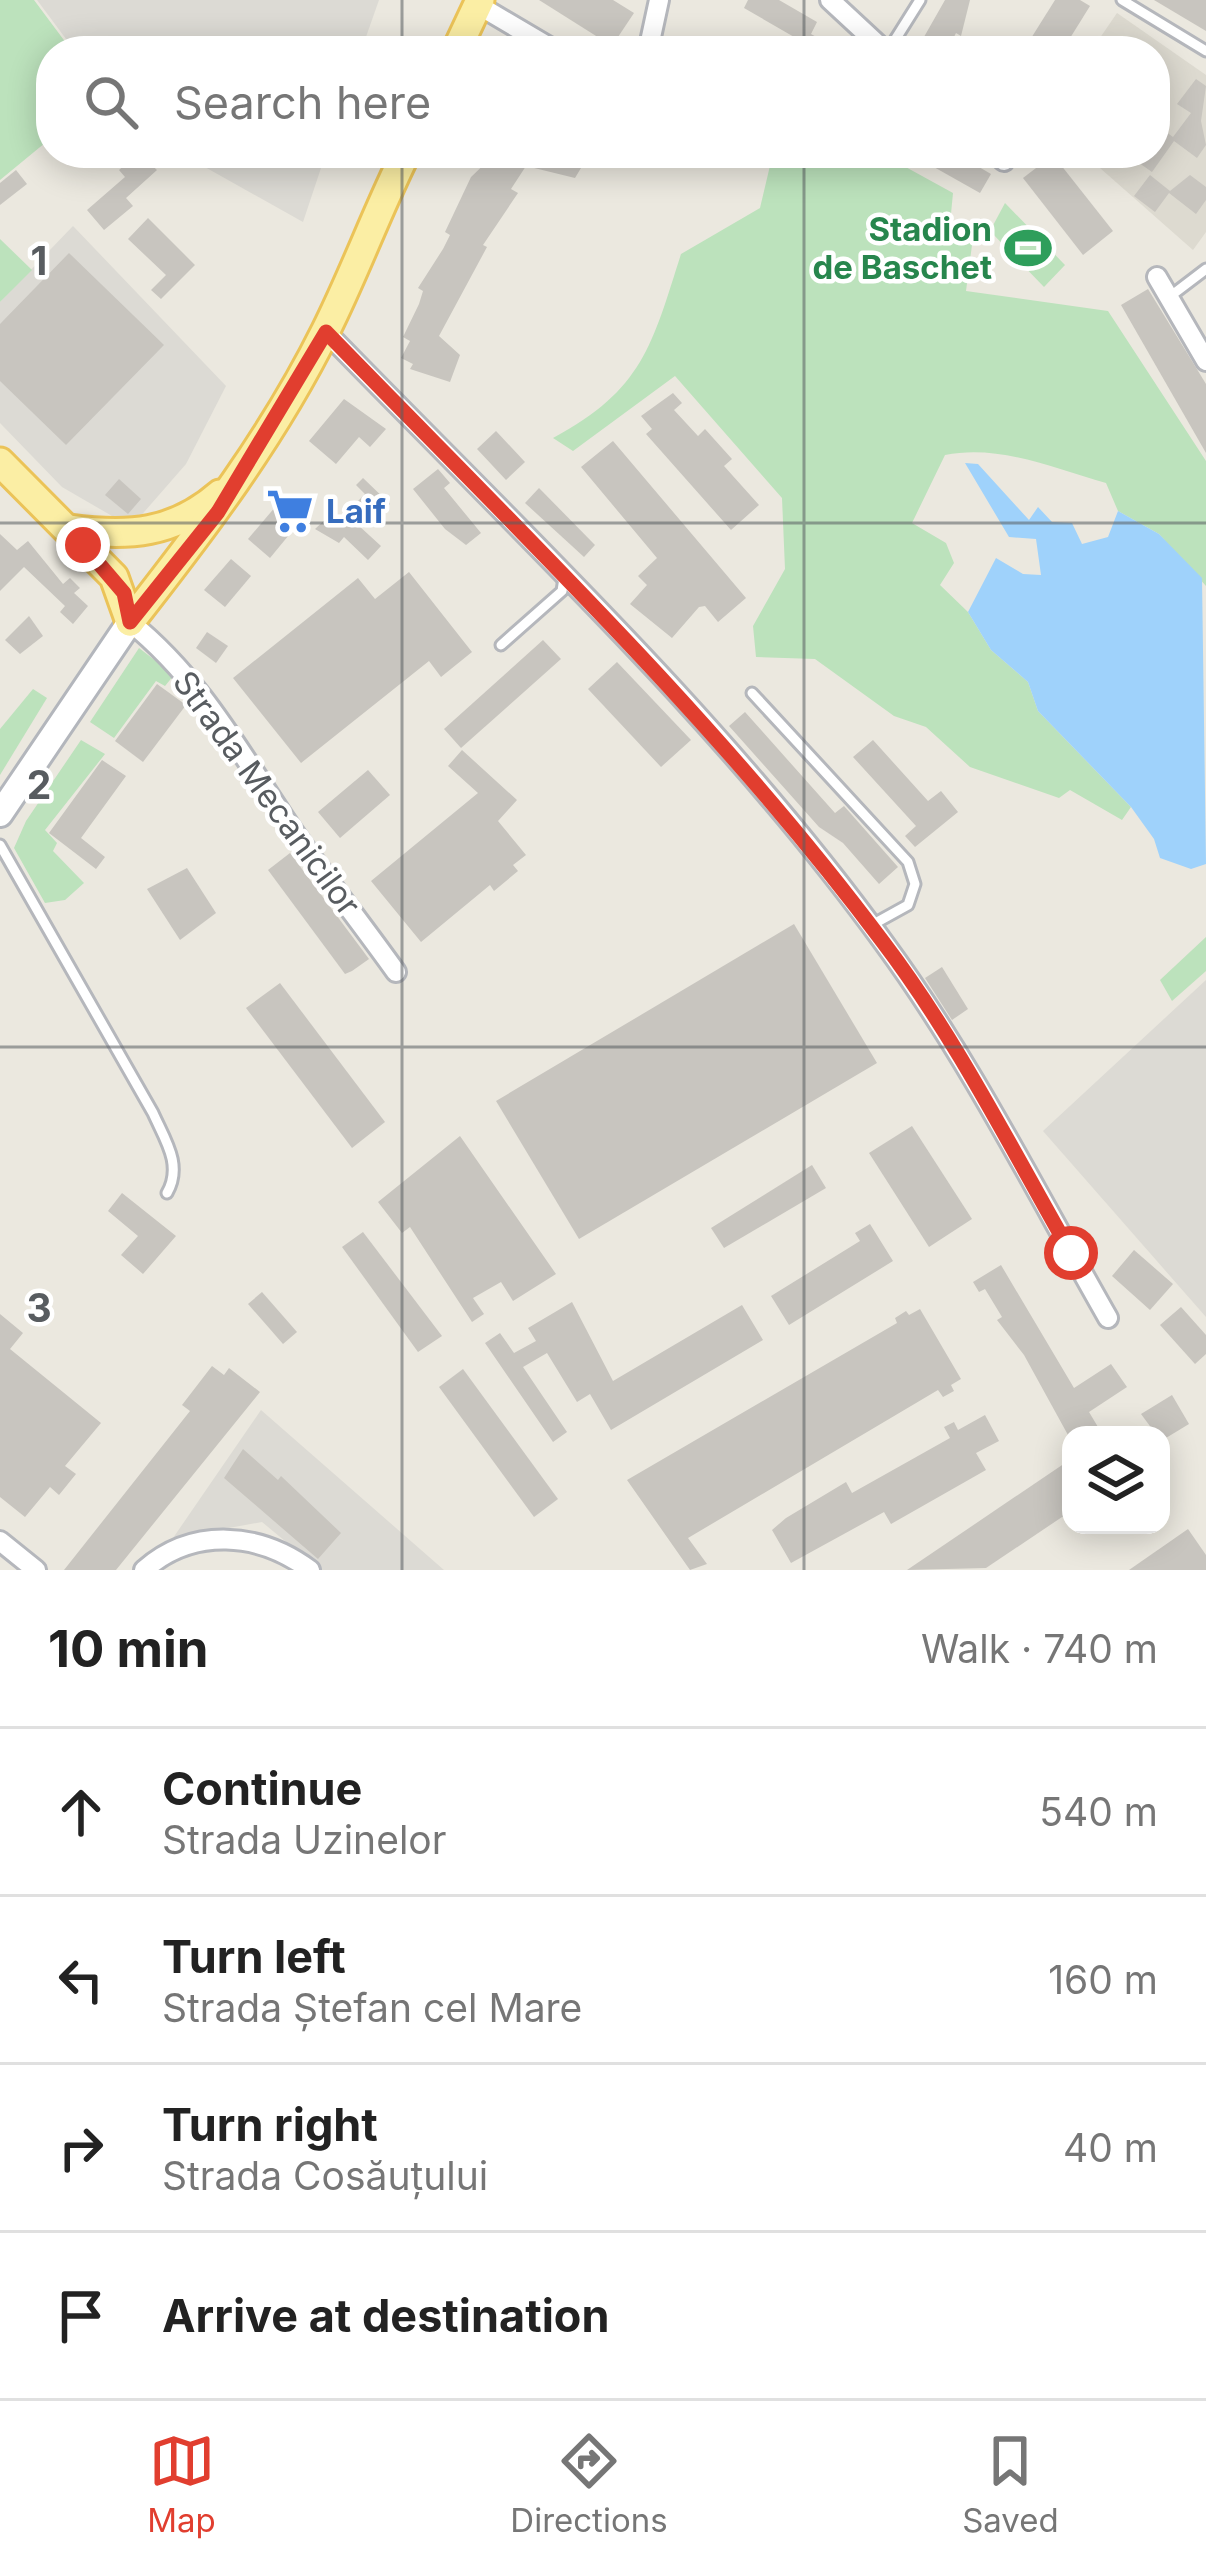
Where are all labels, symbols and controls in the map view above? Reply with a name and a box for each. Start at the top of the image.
search box [36,36,1170,168]
icon: search [78,69,144,135]
text: Search here [174,75,431,130]
place label: Stadion de Baschet [813,209,992,287]
sports icon: Stadion de Baschet [1003,223,1053,273]
text: 1 [31,237,47,284]
supermarket icon: Laif [265,486,315,536]
place label: Laif [326,491,386,531]
route end [56,518,110,572]
street label: Strada Mecanicilor [165,663,369,923]
text: 2 [27,761,51,808]
route start [1044,1226,1098,1280]
text: 3 [26,1284,52,1331]
map controls [1062,1426,1170,1534]
button: layers [1062,1426,1170,1534]
text: 10 min [48,1618,209,1679]
text: Walk · 740 m [921,1625,1158,1672]
text: Continue [162,1761,362,1816]
icon: ahead [48,1779,114,1845]
text: 540 m [1039,1788,1158,1835]
text: Strada Uzinelor [162,1816,446,1863]
text: Turn left [162,1929,346,1984]
icon: left [48,1947,114,2013]
text: 160 m [1048,1956,1158,2003]
text: Strada Ștefan cel Mare [162,1984,582,2031]
text: Turn right [162,2097,378,2152]
icon: right [48,2115,114,2181]
text: 40 m [1063,2124,1158,2171]
text: Strada Cosăuțului [162,2152,488,2199]
icon: arrive [48,2283,114,2349]
text: Arrive at destination [162,2288,609,2343]
tab: Map [147,2428,216,2540]
tab: Directions [510,2428,668,2540]
tab: Saved [962,2428,1059,2540]

